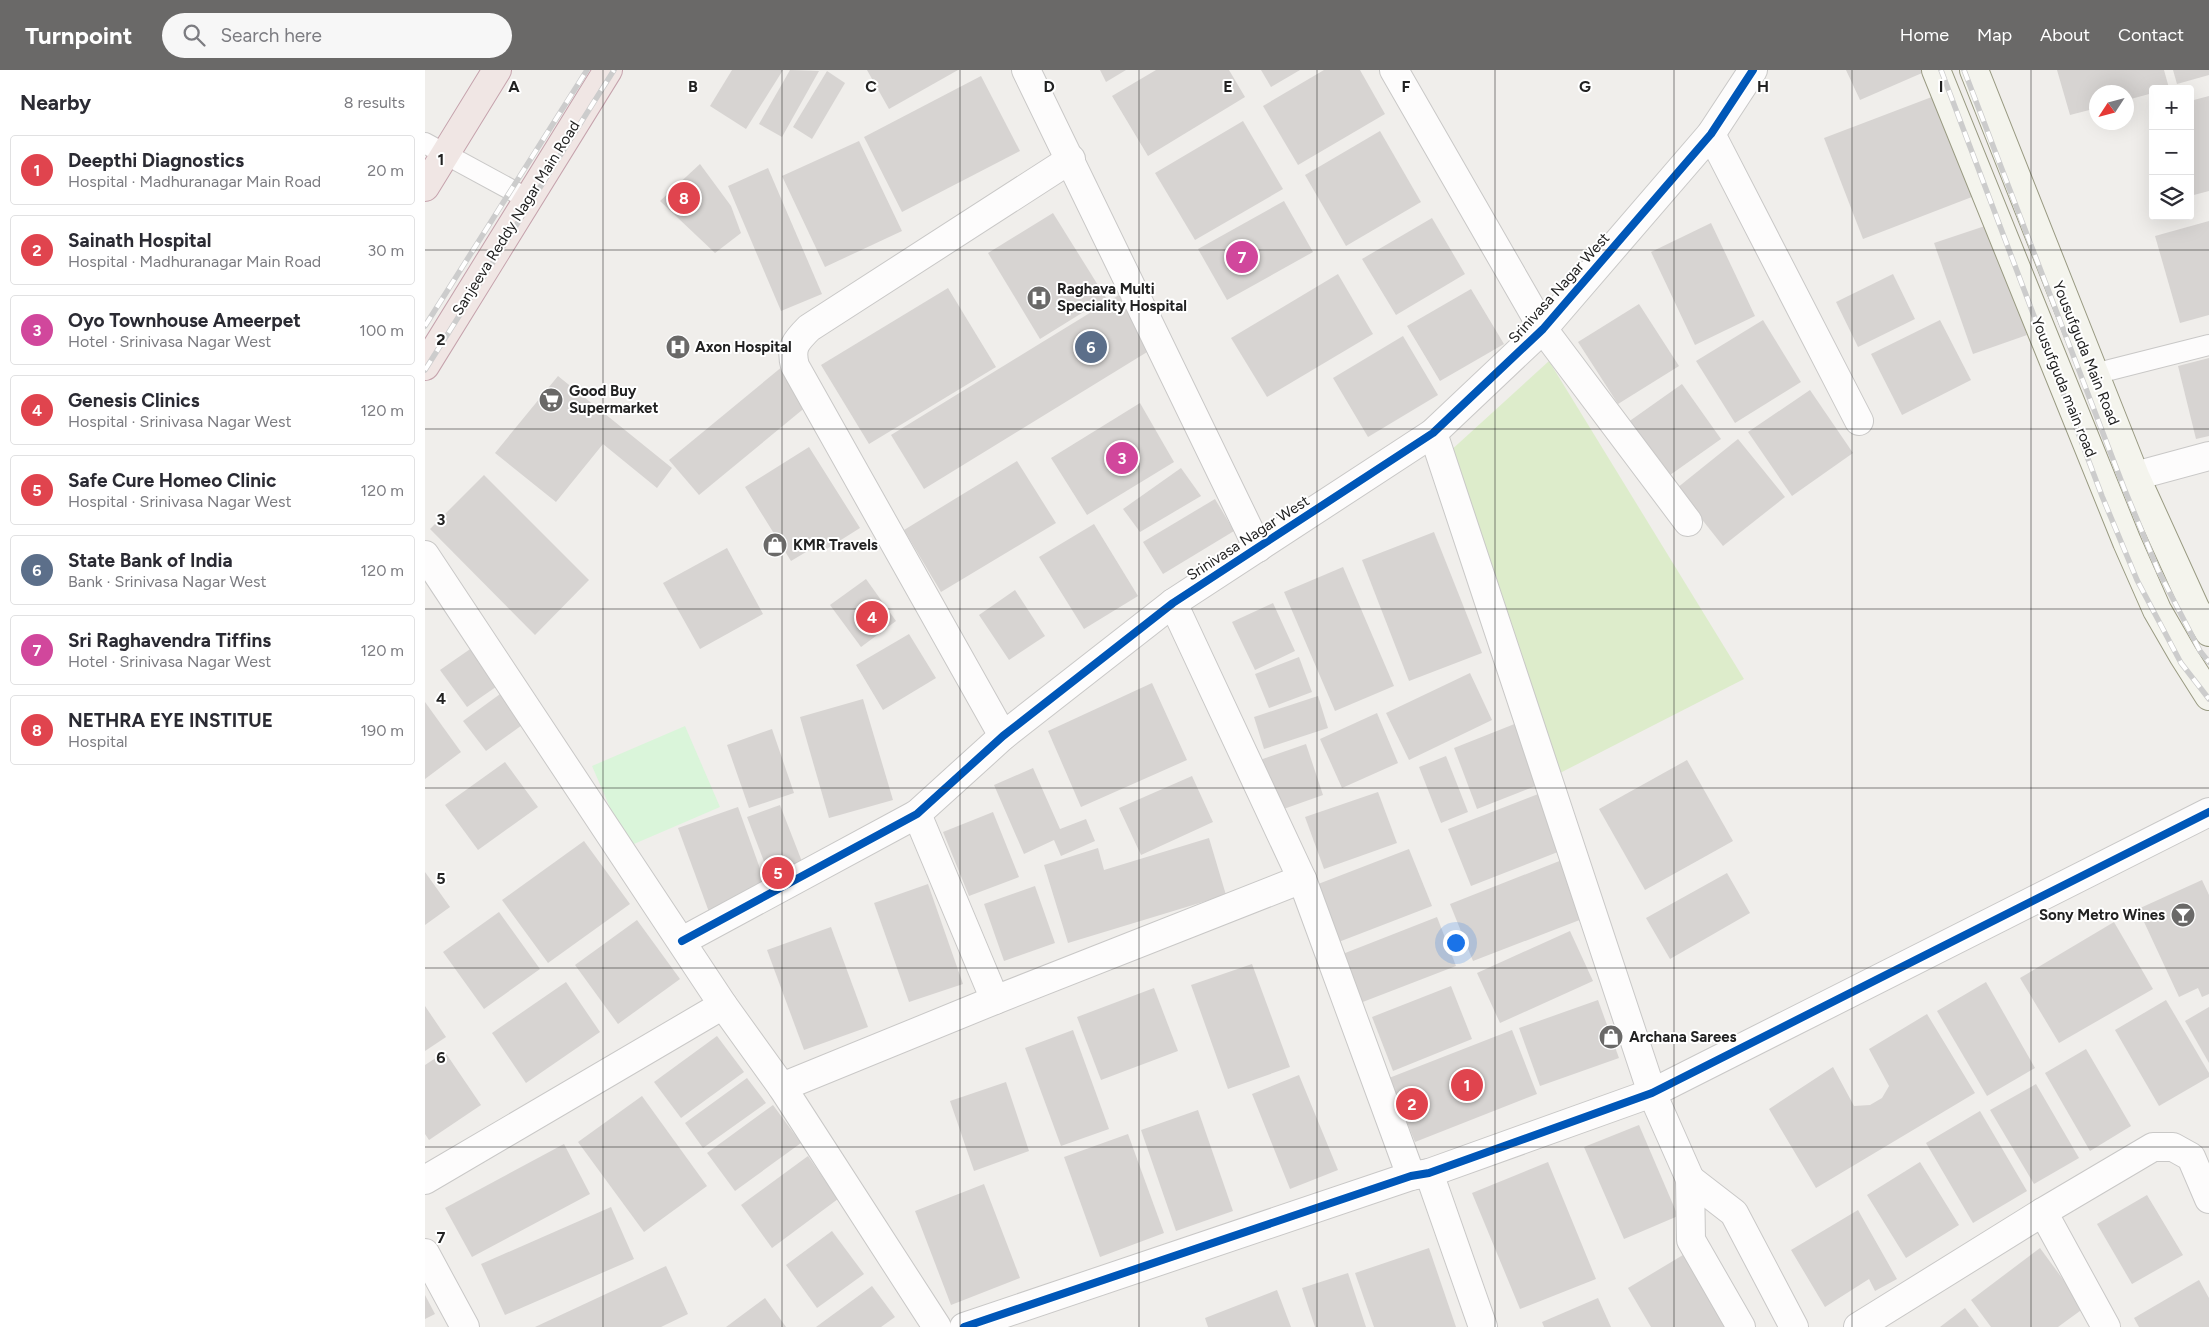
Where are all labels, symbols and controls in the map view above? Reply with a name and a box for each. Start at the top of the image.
search box [162,13,512,58]
text: Turnpoint [25,21,132,50]
icon: search [180,21,208,49]
text: Search here [220,24,322,47]
text: Home [1900,24,1949,46]
text: Map [1977,24,2012,46]
text: About [2040,24,2090,46]
text: Contact [2118,24,2184,46]
text: A [508,77,520,96]
text: B [688,77,698,96]
text: C [865,77,877,96]
text: D [1043,77,1055,96]
text: E [1223,77,1233,96]
text: F [1402,77,1411,96]
text: G [1579,77,1591,96]
text: H [1757,77,1769,96]
text: I [1939,77,1943,96]
north arrow [2089,85,2134,130]
map controls [2149,85,2194,220]
button: + [2149,85,2194,130]
text: Nearby [20,90,91,115]
text: 8 results [344,93,405,112]
street label: Sanjeeva Reddy Nagar Main Road [448,117,584,319]
button: − [2149,130,2194,175]
text: Deepthi Diagnostics [68,149,244,172]
text: 1 [438,150,444,169]
text: 1 [34,161,40,180]
text: 20 m [367,161,404,180]
text: Hospital · Madhuranagar Main Road [68,172,321,191]
button: layers [2149,175,2194,220]
pin: 8 [668,179,700,217]
text: Sainath Hospital [68,229,211,252]
street label: Srinivasa Nagar West [1505,229,1614,347]
pin: 7 [1226,238,1258,276]
text: 2 [32,241,42,260]
text: 30 m [367,241,404,260]
text: Hospital · Madhuranagar Main Road [68,252,321,271]
street label: Yousufguda Main Road [2049,278,2123,428]
place label: Raghava Multi Speciality Hospital [1057,280,1187,315]
hospital icon: Raghava Multi Speciality Hospital [1026,285,1052,311]
text: Oyo Townhouse Ameerpet [68,309,301,332]
street label: Yousufguda main road [2028,314,2100,460]
text: 3 [33,321,41,340]
text: 100 m [359,321,404,340]
pin: 6 [1075,328,1107,366]
text: 2 [436,330,446,349]
text: Hotel · Srinivasa Nagar West [68,332,271,351]
hospital icon: Axon Hospital [665,334,691,360]
place label: Axon Hospital [695,338,792,356]
place label: Good Buy Supermarket [569,382,658,417]
supermarket icon: Good Buy Supermarket [538,387,564,413]
text: Genesis Clinics [68,389,200,412]
text: 4 [32,401,42,420]
text: 120 m [361,401,404,420]
text: Hospital · Srinivasa Nagar West [68,412,291,431]
pin: 3 [1106,439,1138,477]
text: Safe Cure Homeo Clinic [68,469,276,492]
text: 5 [32,481,42,500]
text: 120 m [361,481,404,500]
text: Hospital · Srinivasa Nagar West [68,492,291,511]
street label: Srinivasa Nagar West [1183,492,1313,584]
text: 3 [437,510,446,529]
shop icon: KMR Travels [762,532,788,558]
place label: KMR Travels [793,536,878,554]
text: State Bank of India [68,549,233,572]
text: 6 [32,561,42,580]
text: 120 m [361,561,404,580]
text: Bank · Srinivasa Nagar West [68,572,266,591]
pin: 4 [856,598,888,636]
text: Sri Raghavendra Tiffins [68,629,271,652]
text: 7 [33,641,41,660]
text: 120 m [361,641,404,660]
text: Hotel · Srinivasa Nagar West [68,652,271,671]
text: 4 [436,689,446,708]
text: NETHRA EYE INSTITUE [68,709,273,732]
text: 8 [32,721,42,740]
text: 190 m [361,721,404,740]
text: Hospital [68,732,128,751]
pin: 5 [762,854,794,892]
text: 5 [436,869,446,888]
bar icon: Sony Metro Wines [2170,902,2196,928]
place label: Sony Metro Wines [2039,906,2165,924]
your location [1443,930,1469,956]
shop icon: Archana Sarees [1598,1024,1624,1050]
place label: Archana Sarees [1629,1028,1737,1046]
text: 6 [436,1048,446,1067]
pin: 1 [1451,1066,1483,1104]
pin: 2 [1396,1085,1428,1123]
text: 7 [437,1228,446,1247]

